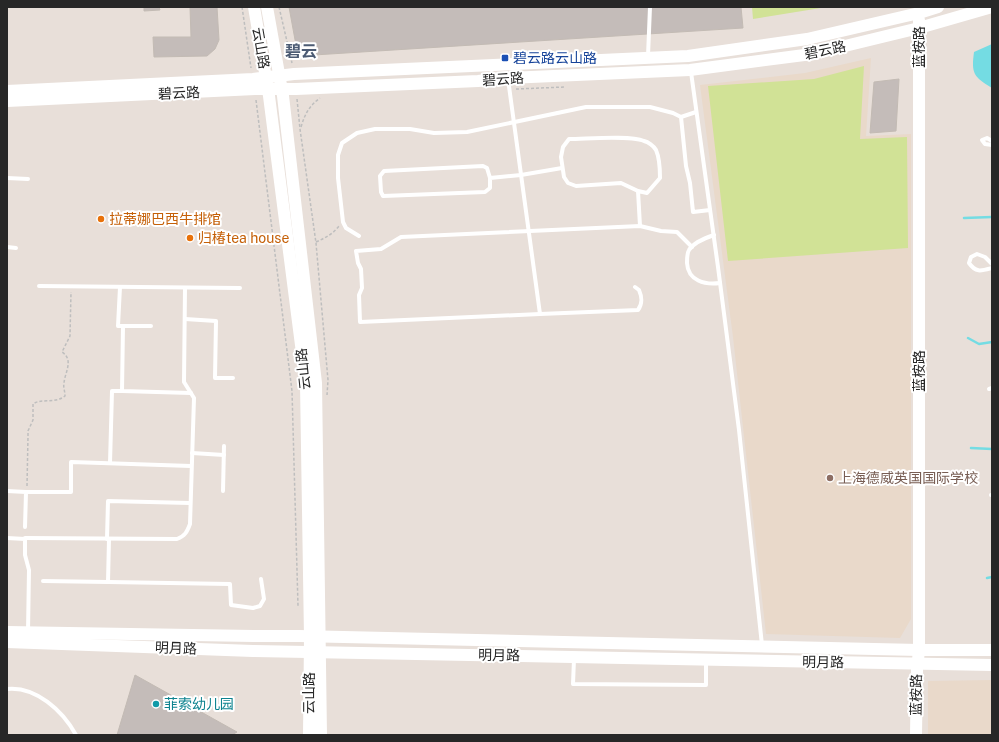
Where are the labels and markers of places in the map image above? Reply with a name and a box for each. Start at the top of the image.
place label: 碧云路云山路 [513,50,597,66]
marker: 碧云路云山路 [500,53,510,63]
place label: 拉蒂娜巴西牛排馆 [109,211,221,227]
marker: 拉蒂娜巴西牛排馆 [96,214,106,224]
place label: 归椿tea house [198,230,289,246]
marker: 归椿tea house [185,233,195,243]
place label: 上海德威英国国际学校 [838,470,978,486]
marker: 上海德威英国国际学校 [825,473,835,483]
place label: 菲索幼儿园 [164,696,234,712]
marker: 菲索幼儿园 [151,699,161,709]

